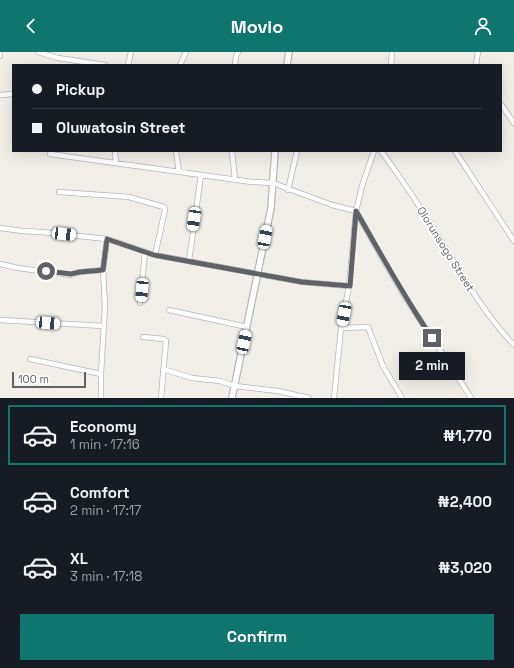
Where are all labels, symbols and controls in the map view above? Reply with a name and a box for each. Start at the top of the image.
icon: back [20,15,42,37]
text: Movio [231,15,283,38]
icon: person [472,15,494,37]
text: Pickup [56,80,105,99]
text: Oluwatosin Street [56,118,185,137]
street label: Olorunsogo Street [414,204,478,294]
car [186,206,202,232]
car [257,224,273,250]
car [51,227,77,241]
route start [37,262,55,280]
car [135,278,149,302]
car [336,301,352,327]
car [36,316,60,330]
car [236,329,252,355]
route end [423,329,441,347]
callout: 2 min [399,352,465,380]
text: 2 min [415,357,449,374]
scale bar [12,370,86,389]
text: 100 m [18,372,49,386]
icon: car [22,417,58,453]
text: Economy [70,417,137,436]
text: ₦1,770 [443,426,492,445]
text: 1 min · 17:16 [70,436,140,453]
icon: car [22,483,58,519]
text: Comfort [70,483,130,502]
text: ₦2,400 [438,492,492,511]
text: 2 min · 17:17 [70,502,141,519]
icon: car [22,549,58,585]
text: XL [70,549,88,568]
text: ₦3,020 [438,558,492,577]
text: 3 min · 17:18 [70,568,142,585]
button: Confirm [20,614,494,660]

